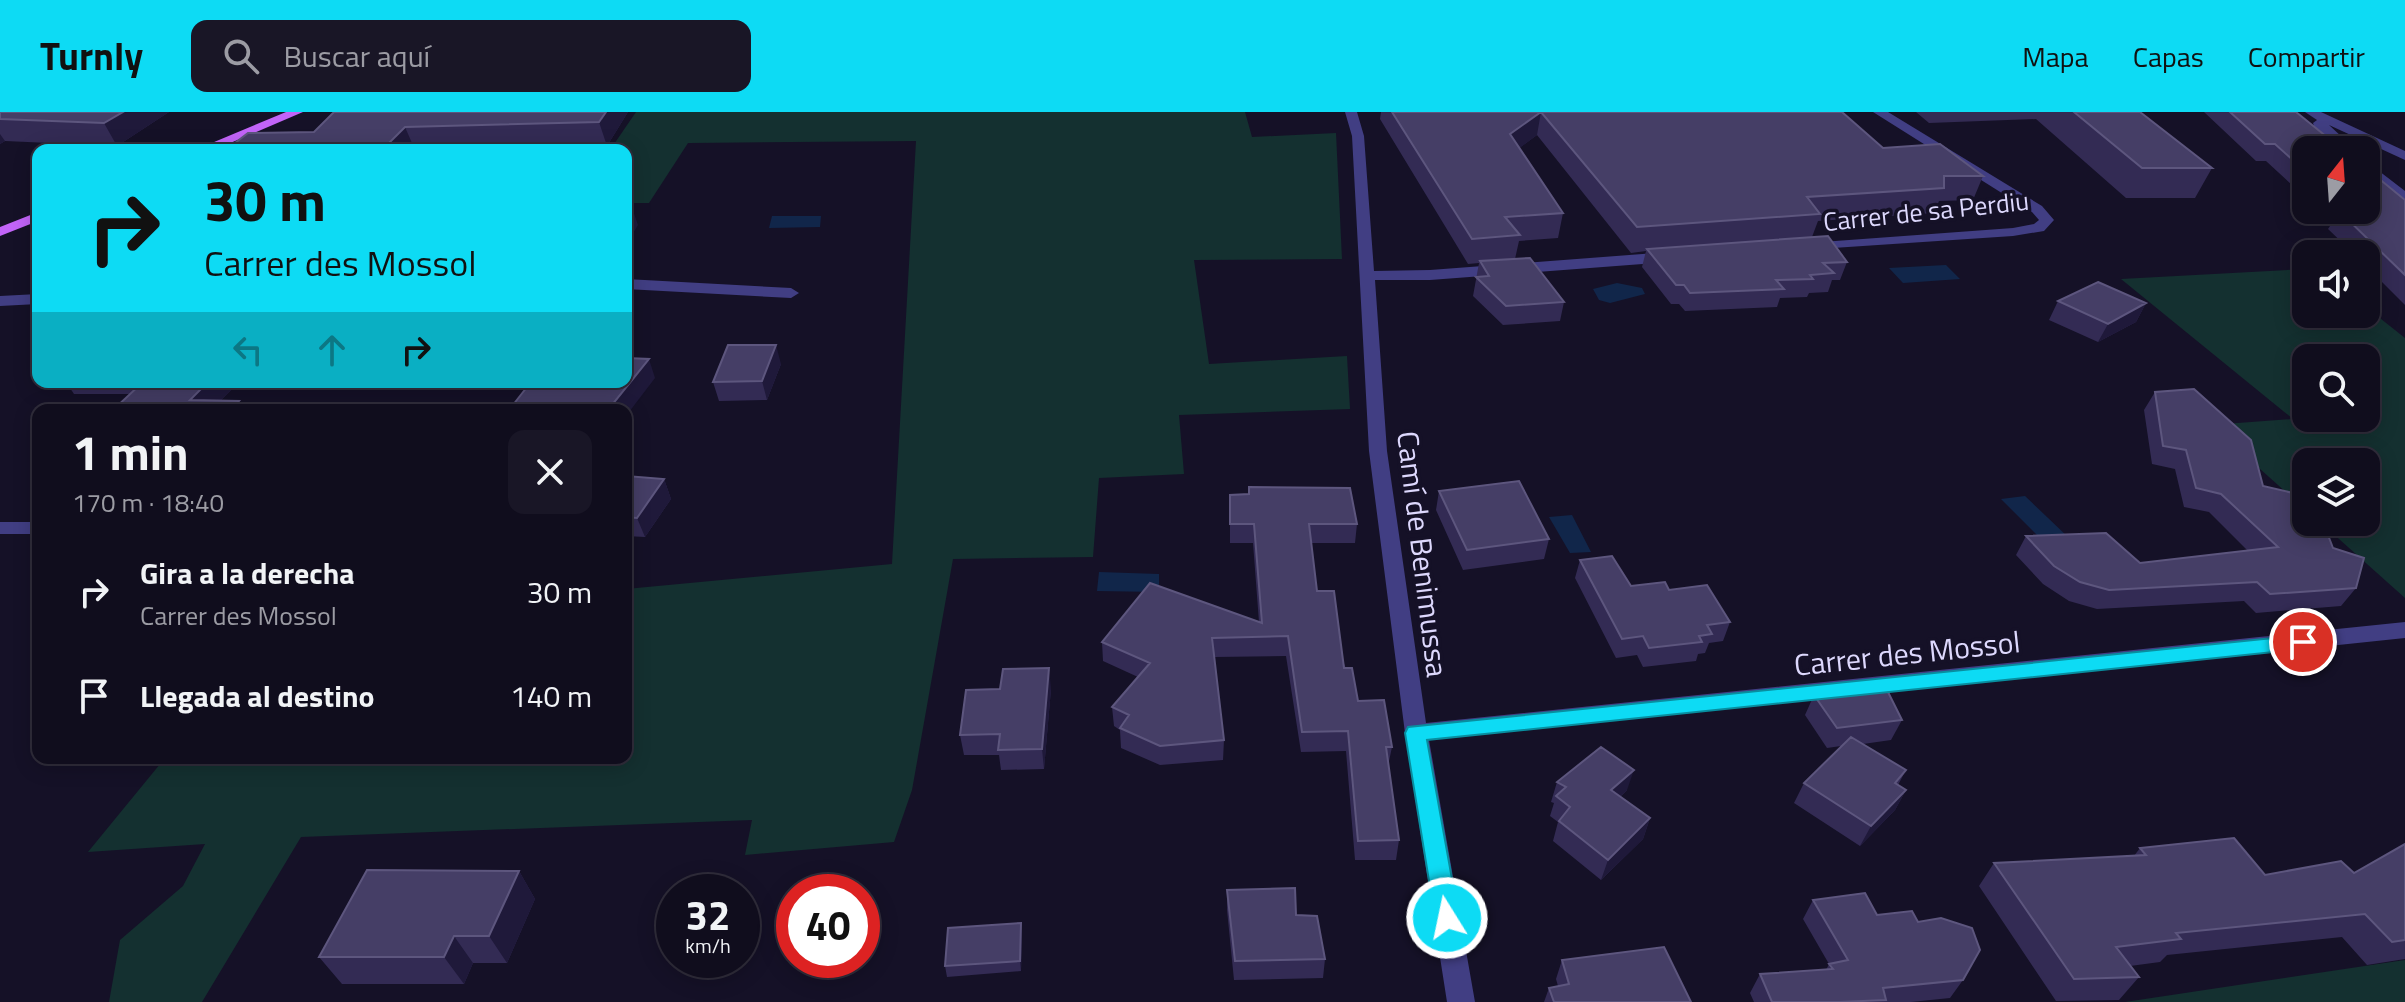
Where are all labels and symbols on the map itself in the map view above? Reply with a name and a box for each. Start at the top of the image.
north arrow [2292,136,2380,224]
street label: Carrer de sa Perdiu [1821,181,2031,241]
street label: Camí de Benimussa [1385,428,1461,680]
pin [2269,608,2337,676]
street label: Carrer des Mossol [1792,618,2022,688]
speed limit sign: 40 [776,874,880,978]
position arrow [1405,876,1489,960]

